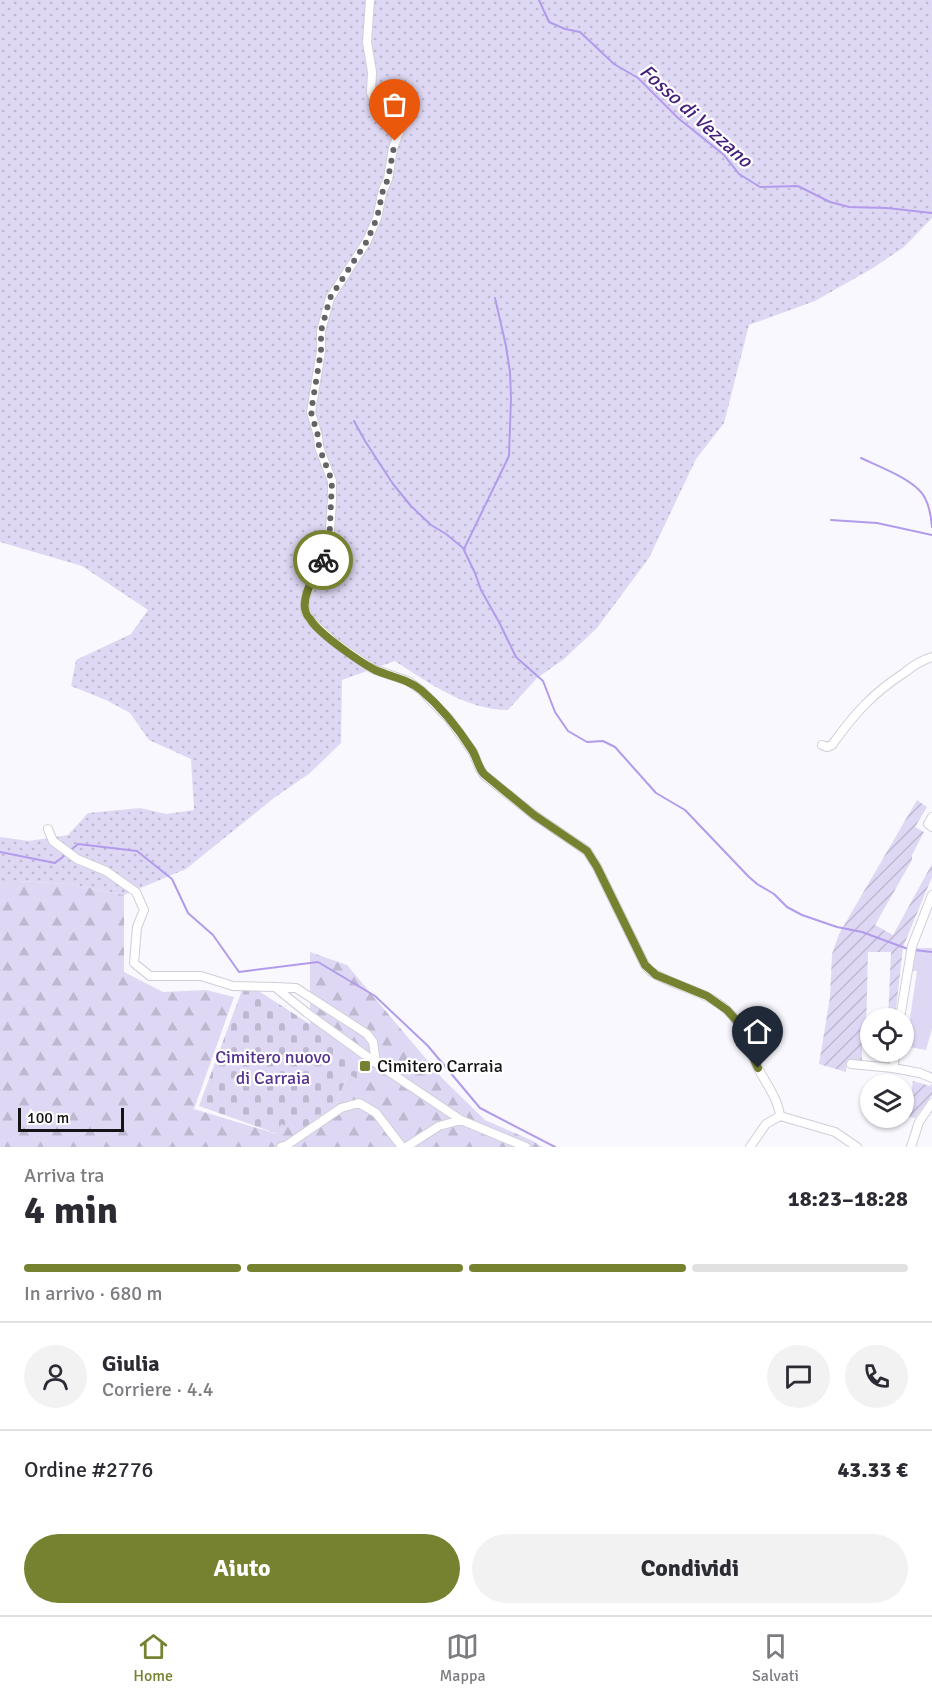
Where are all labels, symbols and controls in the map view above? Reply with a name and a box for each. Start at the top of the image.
water label: Fosso di Vezzano [635,59,759,174]
pin [369,79,420,141]
icon: bag [378,88,411,121]
courier [293,530,353,590]
icon: bike [307,544,340,577]
pin [732,1006,783,1068]
map controls [860,1008,914,1128]
button: locate [860,1008,914,1062]
icon: home [741,1015,774,1048]
park label: Cimitero nuovo di Carraia [215,1046,331,1089]
place label: Cimitero Carraia [377,1055,503,1077]
marker: Cimitero Carraia [358,1059,372,1073]
button: layers [860,1074,914,1128]
scale bar [18,1105,124,1132]
text: 100 m [27,1108,69,1128]
text: Arriva tra [24,1163,104,1188]
text: 18:23–18:28 [788,1185,908,1212]
text: 4 min [24,1186,118,1234]
text: In arrivo · 680 m [24,1281,162,1306]
button: person [24,1345,87,1408]
button: chat [767,1345,830,1408]
button: phone [845,1345,908,1408]
text: Giulia [102,1350,160,1377]
text: Corriere · 4.4 [102,1377,214,1402]
text: Ordine #2776 [24,1456,153,1483]
text: 43.33 € [837,1456,908,1483]
button: Aiuto [24,1534,460,1603]
button: Condividi [472,1534,908,1603]
tab: Home [133,1630,173,1686]
tab: Mappa [439,1630,486,1686]
tab: Salvati [752,1630,799,1686]

